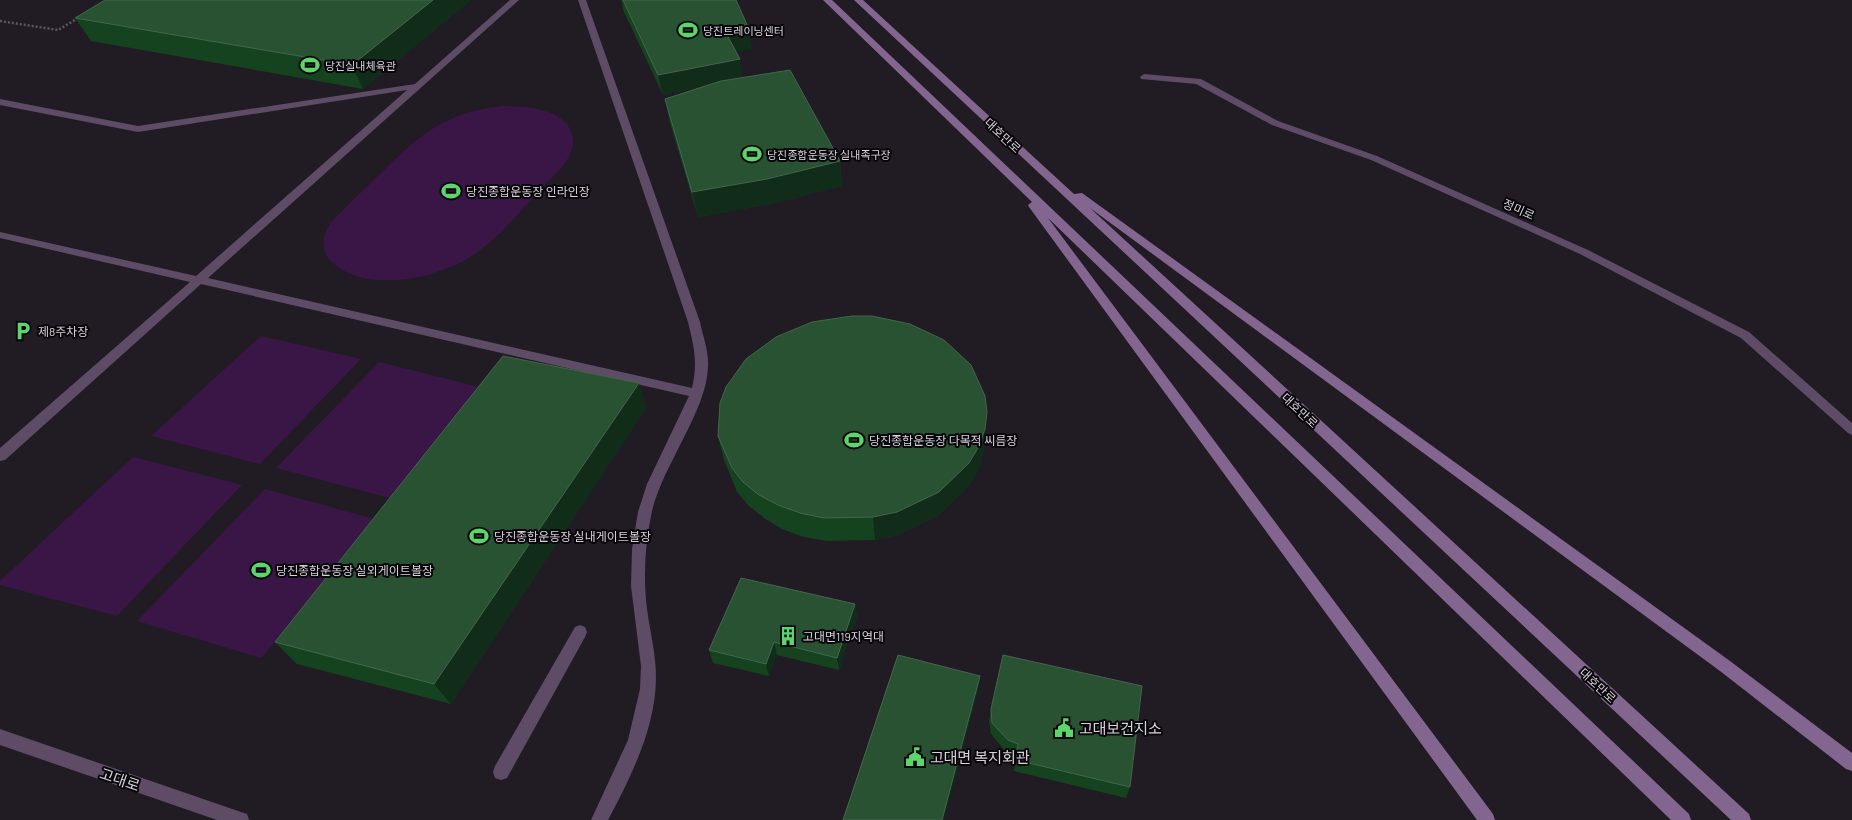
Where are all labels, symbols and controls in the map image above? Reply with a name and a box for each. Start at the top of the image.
sports icon: 당진트레이닝센터 [677,19,699,41]
place label: 당진트레이닝센터 [703,24,784,37]
sports icon: 당진실내체육관 [299,54,321,76]
place label: 당진실내체육관 [325,59,396,72]
street label: 대호만로 [982,115,1024,155]
sports icon: 당진종합운동장 실내족구장 [741,143,763,165]
place label: 당진종합운동장 실내족구장 [767,148,891,161]
sports icon: 당진종합운동장 인라인장 [440,180,462,202]
place label: 당진종합운동장 인라인장 [466,184,590,198]
street label: 정미로 [1501,196,1537,222]
parking icon: 제8주차장 [12,320,34,342]
place label: 제8주차장 [38,324,88,338]
street label: 대호만로 [1279,390,1321,430]
sports icon: 당진종합운동장 다목적 씨름장 [843,429,865,451]
place label: 당진종합운동장 다목적 씨름장 [869,433,1017,447]
sports icon: 당진종합운동장 실내게이트볼장 [468,525,490,547]
place label: 당진종합운동장 실내게이트볼장 [494,529,651,543]
sports icon: 당진종합운동장 실외게이트볼장 [250,559,272,581]
place label: 당진종합운동장 실외게이트볼장 [276,563,433,577]
building icon: 고대면119지역대 [777,625,799,647]
place label: 고대면119지역대 [803,629,884,643]
street label: 대호만로 [1577,665,1619,705]
public building icon: 고대보건지소 [1053,717,1075,739]
place label: 고대보건지소 [1079,719,1162,737]
public building icon: 고대면 복지회관 [904,746,926,768]
place label: 고대면 복지회관 [930,748,1030,766]
street label: 고대로 [97,764,143,794]

